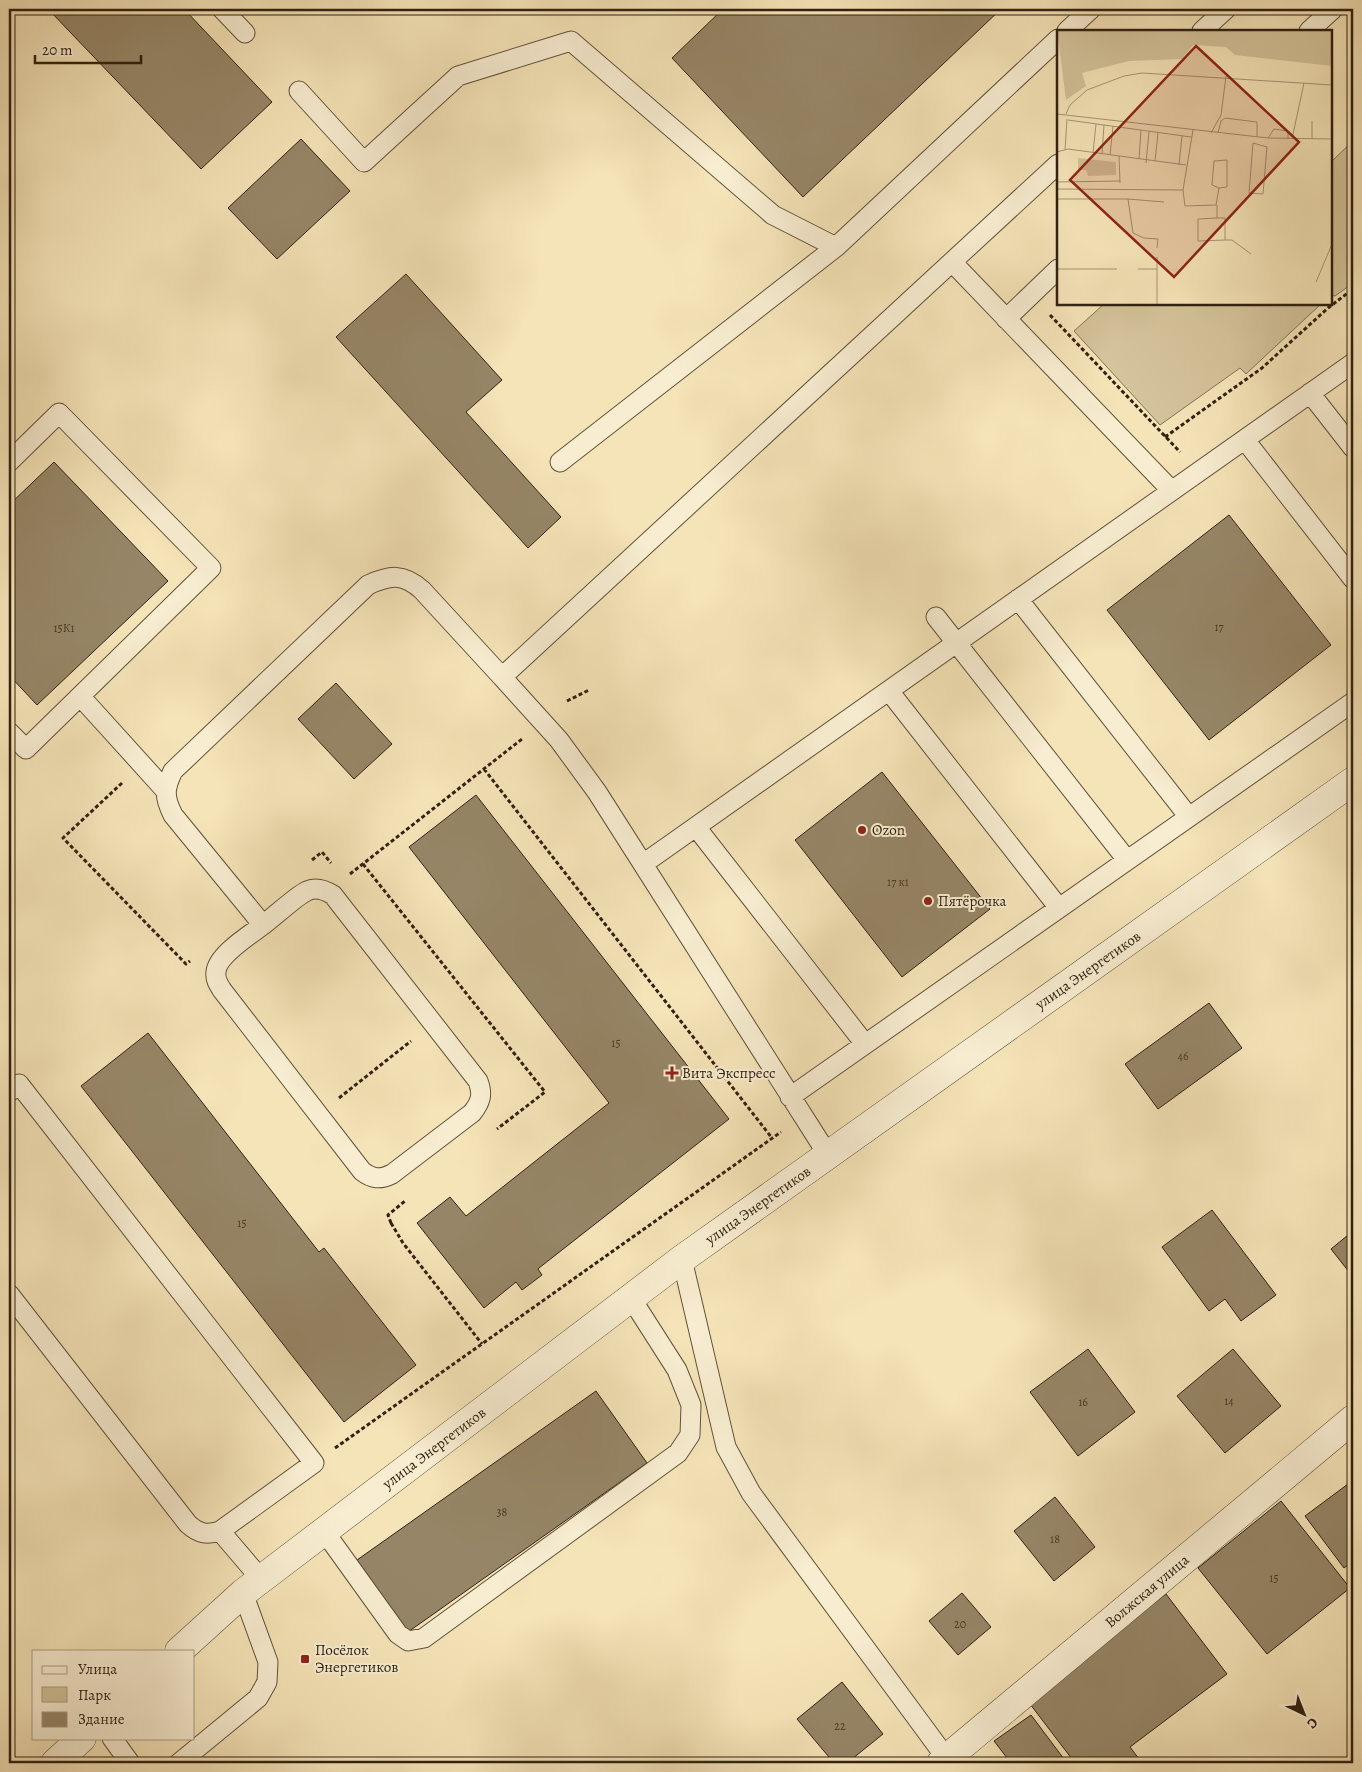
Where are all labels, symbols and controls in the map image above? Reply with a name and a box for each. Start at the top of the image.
inset map [1057,30,1332,305]
scale bar [35,32,141,64]
text: 20 m [42,40,73,60]
house number: 17 [1214,619,1225,635]
house number: 15К1 [53,620,75,636]
place label: Ozon [872,820,905,840]
marker: Ozon [856,824,868,836]
house number: 17 к1 [887,874,909,890]
place label: Пятёрочка [938,891,1007,911]
marker: Пятёрочка [922,895,934,907]
street label: улица Энергетиков [1030,926,1145,1015]
house number: 15 [611,1035,621,1051]
house number: 46 [1178,1048,1189,1064]
place label: Вита Экспресс [682,1063,775,1083]
marker: Вита Экспресс [666,1067,678,1079]
street label: улица Энергетиков [700,1161,815,1250]
house number: 15 [237,1215,247,1231]
house number: 14 [1224,1393,1234,1409]
house number: 16 [1078,1394,1088,1410]
street label: улица Энергетиков [377,1402,490,1494]
house number: 38 [497,1504,508,1520]
house number: 18 [1050,1531,1060,1547]
street label: Волжская улица [1101,1550,1193,1632]
house number: 15 [1269,1570,1279,1586]
house number: 20 [954,1616,966,1632]
place label: Посёлок Энергетиков [315,1640,398,1677]
legend [32,1650,195,1740]
marker: Посёлок Энергетиков [299,1653,311,1665]
text: Улица [78,1659,117,1679]
text: Парк [78,1685,111,1705]
north arrow [1280,1690,1330,1740]
text: Здание [78,1709,125,1729]
text: С [1303,1713,1322,1733]
house number: 22 [834,1718,846,1734]

